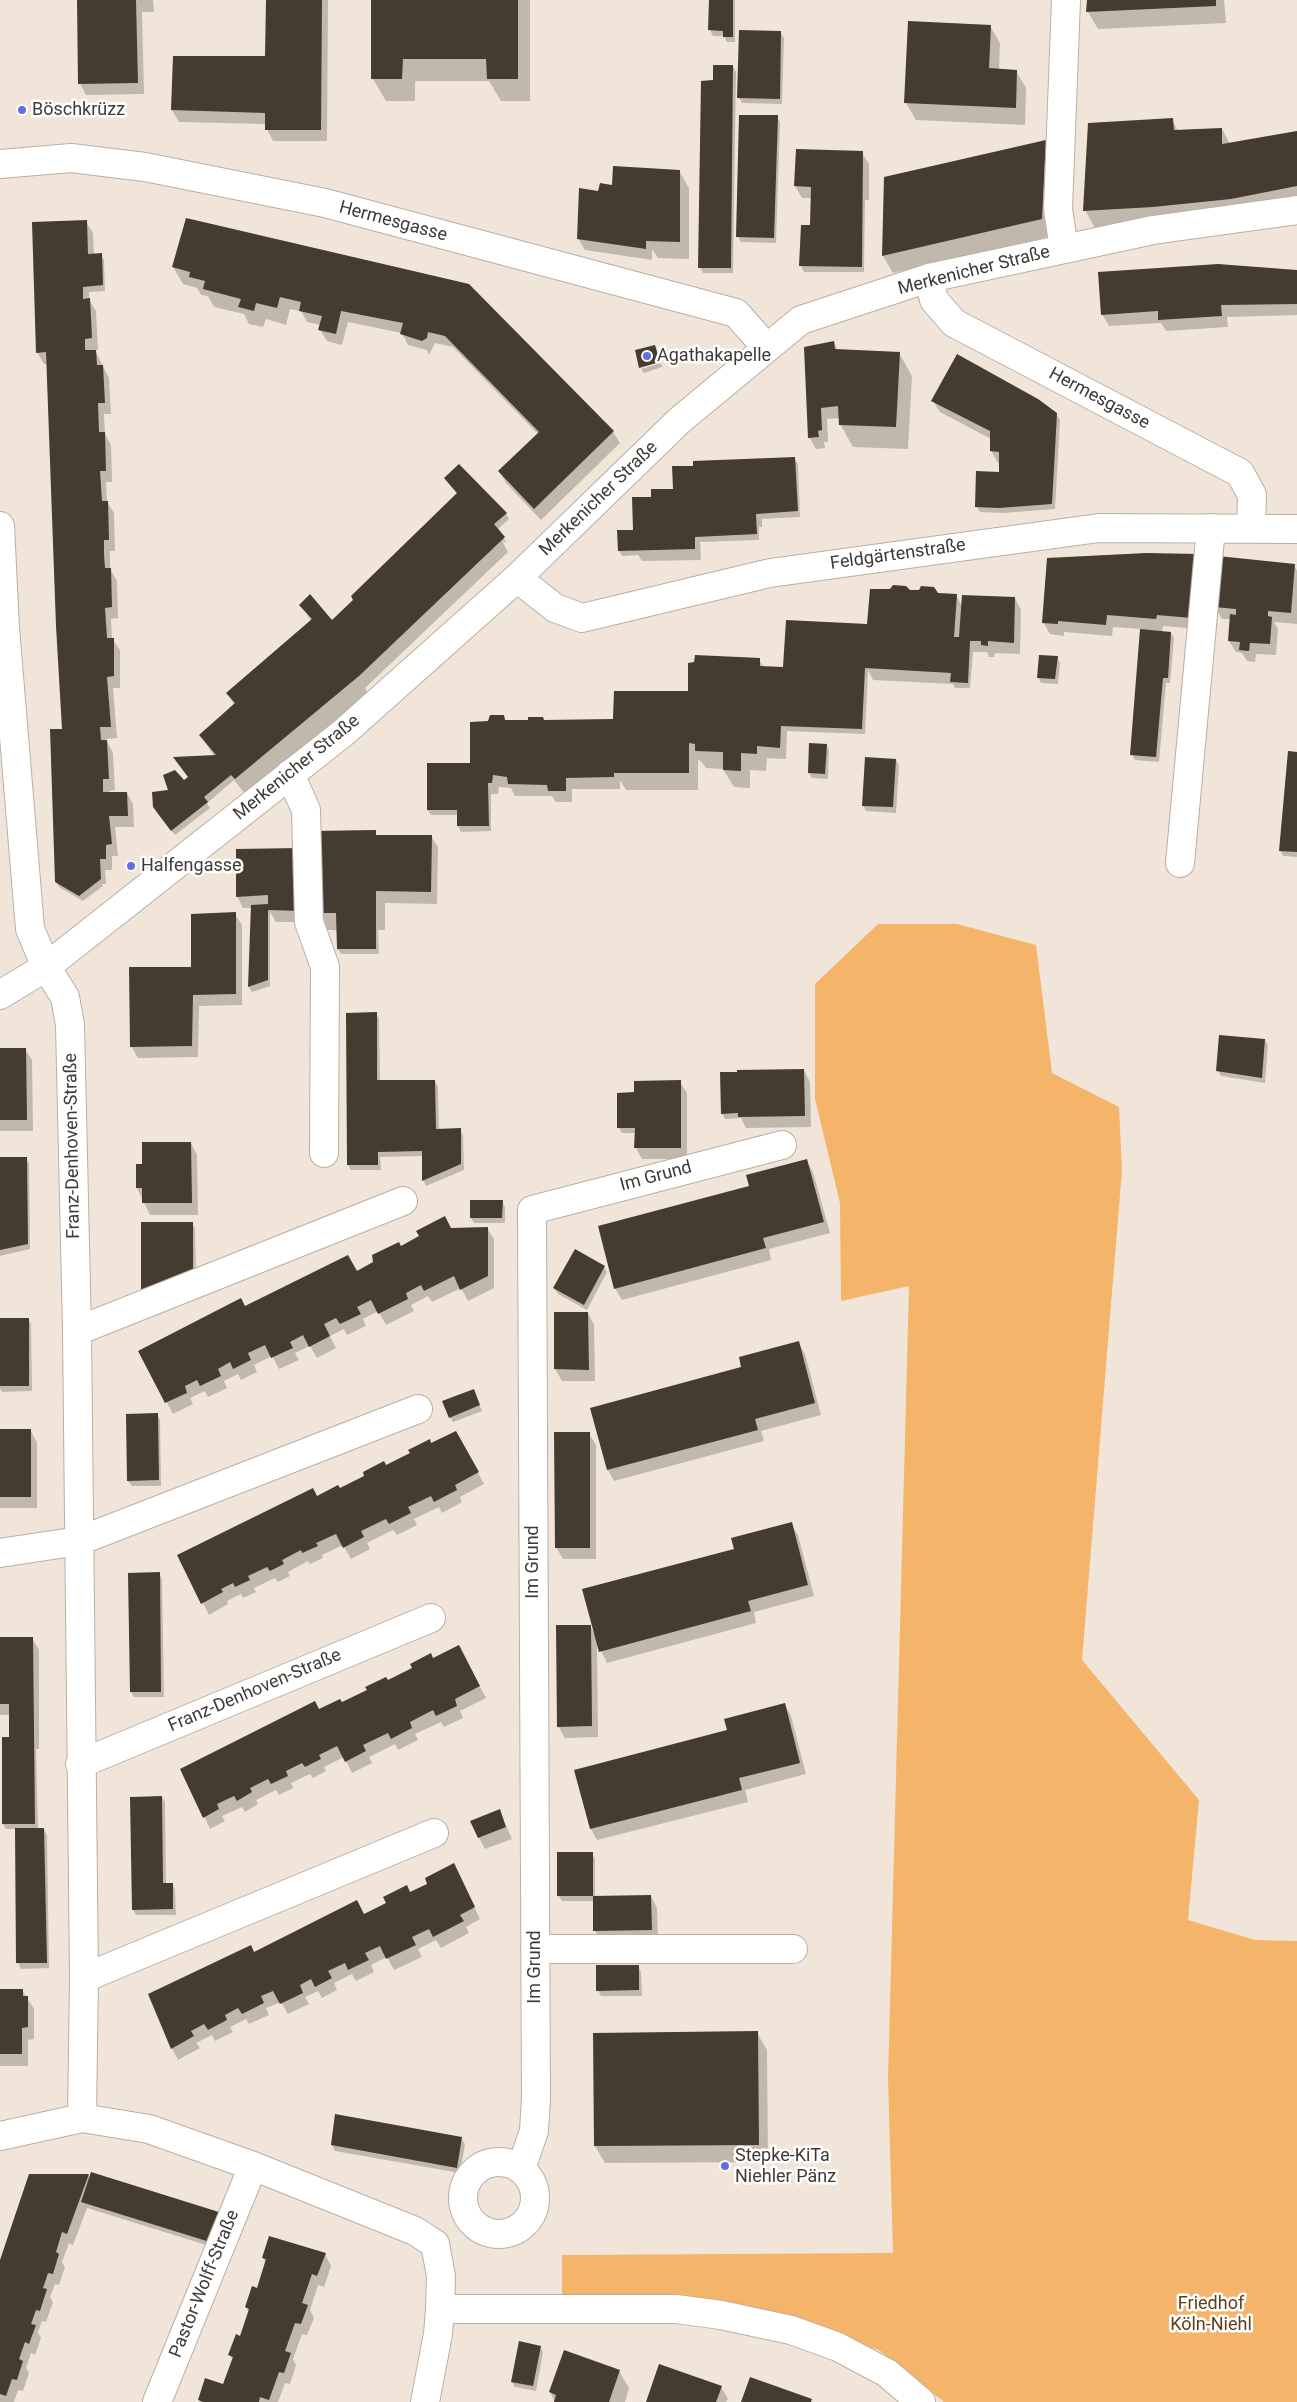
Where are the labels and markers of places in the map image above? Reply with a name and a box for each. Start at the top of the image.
place label: Böschkrüzz [32,99,125,121]
marker: Böschkrüzz [16,104,28,116]
place label: Agathakapelle [657,345,771,367]
marker: Agathakapelle [641,350,653,362]
place label: Halfengasse [141,855,242,877]
marker: Halfengasse [125,860,137,872]
place label: Stepke-KiTa Niehler Pänz [735,2145,836,2188]
marker: Stepke-KiTa Niehler Pänz [719,2160,731,2172]

